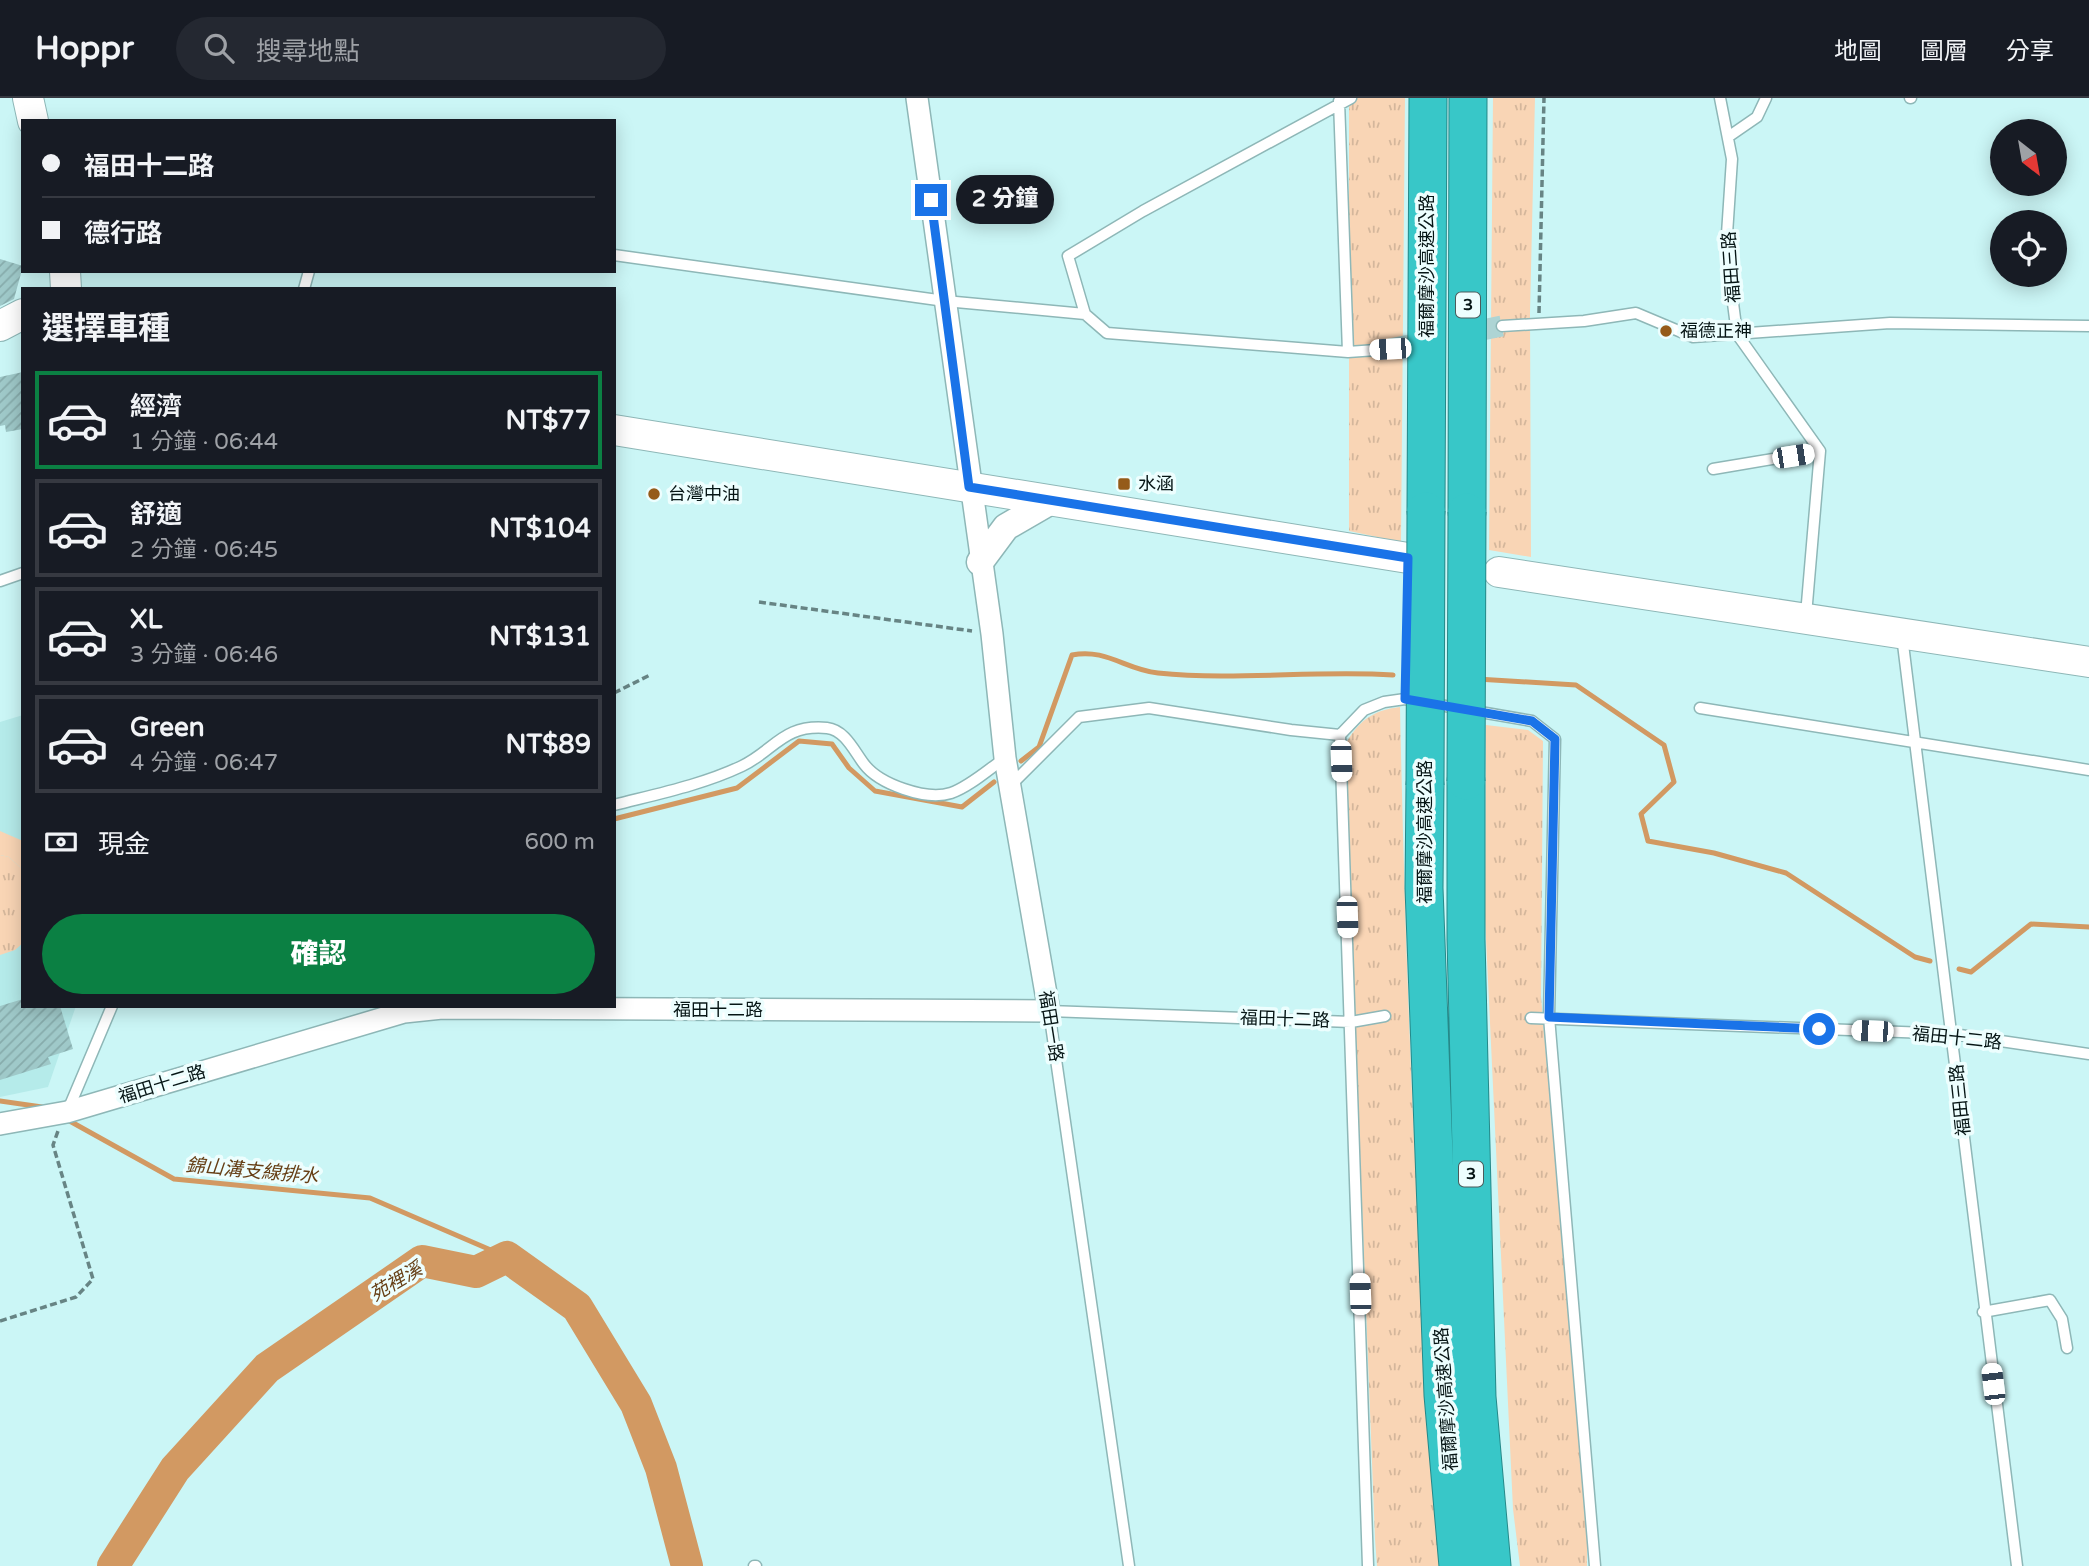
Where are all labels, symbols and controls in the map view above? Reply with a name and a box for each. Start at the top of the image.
search box [176,17,666,80]
text: Hoppr [35,29,134,68]
icon: search [200,29,238,67]
text: 搜尋地點 [256,36,360,67]
text: 地圖 [1834,37,1882,66]
text: 圖層 [1920,37,1968,66]
text: 分享 [2006,37,2054,66]
north arrow [1990,119,2067,196]
map controls [1990,119,2067,287]
text: 福田十二路 [84,151,214,182]
callout: 2 分鐘 [956,176,1054,224]
route end [915,184,947,216]
text: 2 分鐘 [972,185,1038,213]
street label: 福爾摩沙高速公路 [1416,194,1438,338]
button: locate [1990,210,2067,287]
text: 德行路 [84,218,162,249]
street label: 福田三路 [1718,230,1744,304]
road number: 3 [1456,293,1480,318]
text: 選擇車種 [42,310,170,348]
place label: 福德正神 [1680,320,1752,342]
marker: 福德正神 [1658,323,1674,339]
car [1369,337,1412,361]
icon: car [46,389,109,452]
text: 經濟 [130,391,182,422]
text: NT$77 [506,405,591,436]
text: 1 分鐘 · 06:44 [130,428,278,456]
car [1771,442,1816,470]
place label: 水涵 [1138,473,1174,495]
marker: 水涵 [1116,476,1132,492]
place label: 台灣中油 [668,483,740,505]
marker: 台灣中油 [646,486,662,502]
icon: car [46,497,109,560]
text: 舒適 [130,499,182,530]
text: NT$104 [489,513,591,544]
text: 2 分鐘 · 06:45 [130,536,278,564]
text: XL [130,604,162,635]
icon: car [46,605,109,668]
text: NT$131 [489,621,591,652]
text: 3 分鐘 · 06:46 [130,641,278,669]
text: Green [130,712,205,743]
icon: car [46,713,109,776]
text: NT$89 [506,729,591,760]
car [1330,740,1353,782]
text: 4 分鐘 · 06:47 [130,749,278,777]
street label: 福爾摩沙高速公路 [1414,760,1436,904]
icon: cash [42,823,80,861]
text: 600 m [525,828,595,856]
text: 現金 [98,829,150,860]
car [1336,896,1359,938]
button: 確認 [42,914,595,994]
street label: 福田一路 [1035,989,1067,1063]
street label: 福田十二路 [673,999,763,1021]
street label: 福田十二路 [1240,1006,1330,1032]
route start [1803,1013,1835,1045]
car [1851,1020,1894,1042]
street label: 福田十二路 [1911,1022,2003,1054]
street label: 福田十二路 [116,1060,208,1108]
street label: 福田三路 [1945,1063,1975,1137]
water label: 錦山溝支線排水 [185,1154,320,1188]
road number: 3 [1459,1162,1483,1186]
water label: 苑裡溪 [366,1256,429,1306]
car [1349,1273,1372,1315]
street label: 福爾摩沙高速公路 [1430,1326,1462,1472]
car [1981,1362,2006,1406]

